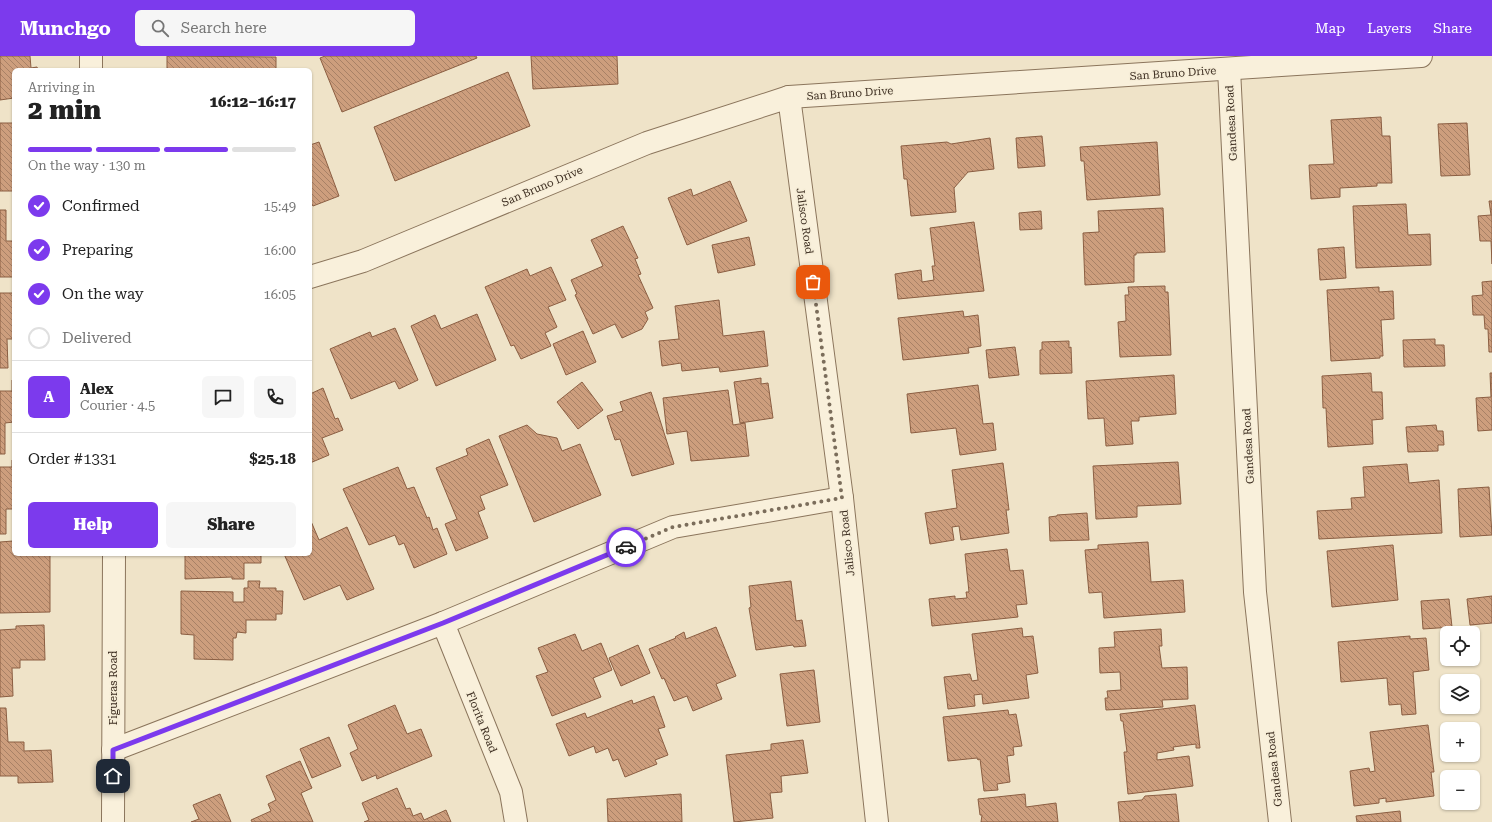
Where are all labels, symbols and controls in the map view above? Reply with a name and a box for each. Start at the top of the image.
search box [135,10,415,46]
text: Munchgo [20,17,111,40]
icon: search [149,17,171,39]
text: Search here [181,19,267,37]
text: Map [1315,20,1345,36]
text: Layers [1367,20,1411,36]
text: Share [1433,20,1472,36]
street label: San Bruno Drive [1129,64,1217,83]
text: Arriving in [28,80,95,95]
street label: San Bruno Drive [806,84,894,103]
street label: Gandesa Road [1223,85,1240,161]
text: 16:12–16:17 [210,93,296,111]
text: 2 min [28,95,101,125]
text: On the way · 130 m [28,158,145,173]
street label: San Bruno Drive [500,164,585,209]
street label: Jalisco Road [793,187,816,255]
icon: check [28,195,50,217]
text: Confirmed [62,197,140,215]
text: 15:49 [264,199,296,214]
icon: check [28,239,50,261]
text: Preparing [62,241,133,259]
text: 16:00 [264,243,296,258]
pin [796,265,830,299]
icon: bag [802,271,824,293]
icon: check [28,283,50,305]
text: On the way [62,285,144,303]
text: 16:05 [264,287,296,302]
text: Delivered [62,329,132,347]
button: chat [202,376,244,418]
button: phone [254,376,296,418]
text: Alex [80,380,113,398]
text: A [44,388,54,406]
text: Courier · 4.5 [80,398,155,413]
street label: Gandesa Road [1240,408,1257,484]
text: Order #1331 [28,450,117,468]
text: $25.18 [249,450,296,468]
button: Help [28,502,158,548]
button: Share [166,502,296,548]
street label: Jalisco Road [838,509,857,577]
courier [606,527,646,567]
icon: car [615,536,637,558]
map controls [1440,626,1480,810]
button: locate [1440,626,1480,666]
street label: Figueras Road [107,651,120,725]
button: layers [1440,674,1480,714]
street label: Florita Road [463,690,500,755]
button: + [1440,722,1480,762]
street label: Gandesa Road [1264,731,1285,807]
pin [96,759,130,793]
icon: home [102,765,124,787]
button: − [1440,770,1480,810]

